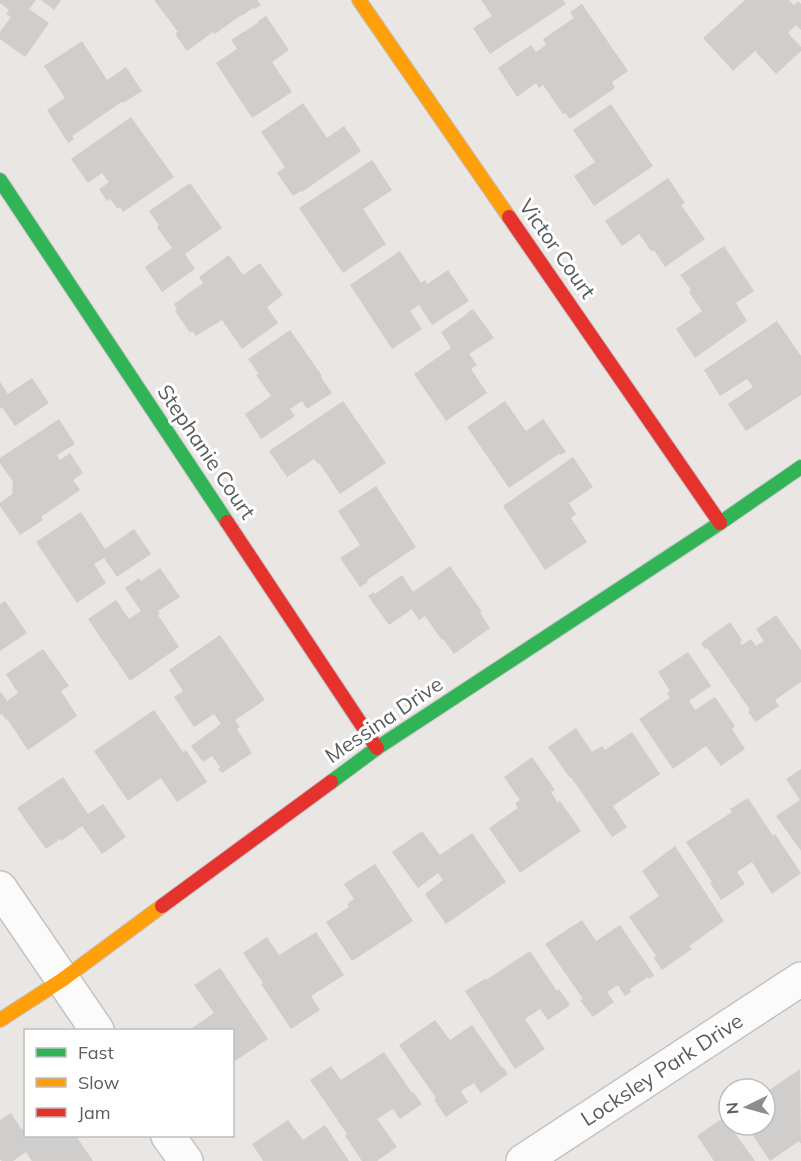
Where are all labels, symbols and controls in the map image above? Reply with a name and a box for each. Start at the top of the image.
street label: Victor Court [514,194,602,303]
street label: Stephanie Court [152,379,261,524]
street label: Messina Drive [320,670,447,768]
street label: Locksley Park Drive [575,1007,747,1131]
legend [24,1029,234,1137]
text: Fast [78,1041,114,1064]
text: Slow [78,1071,120,1094]
north arrow [717,1077,777,1137]
text: Jam [78,1101,111,1124]
text: N [722,1101,743,1115]

